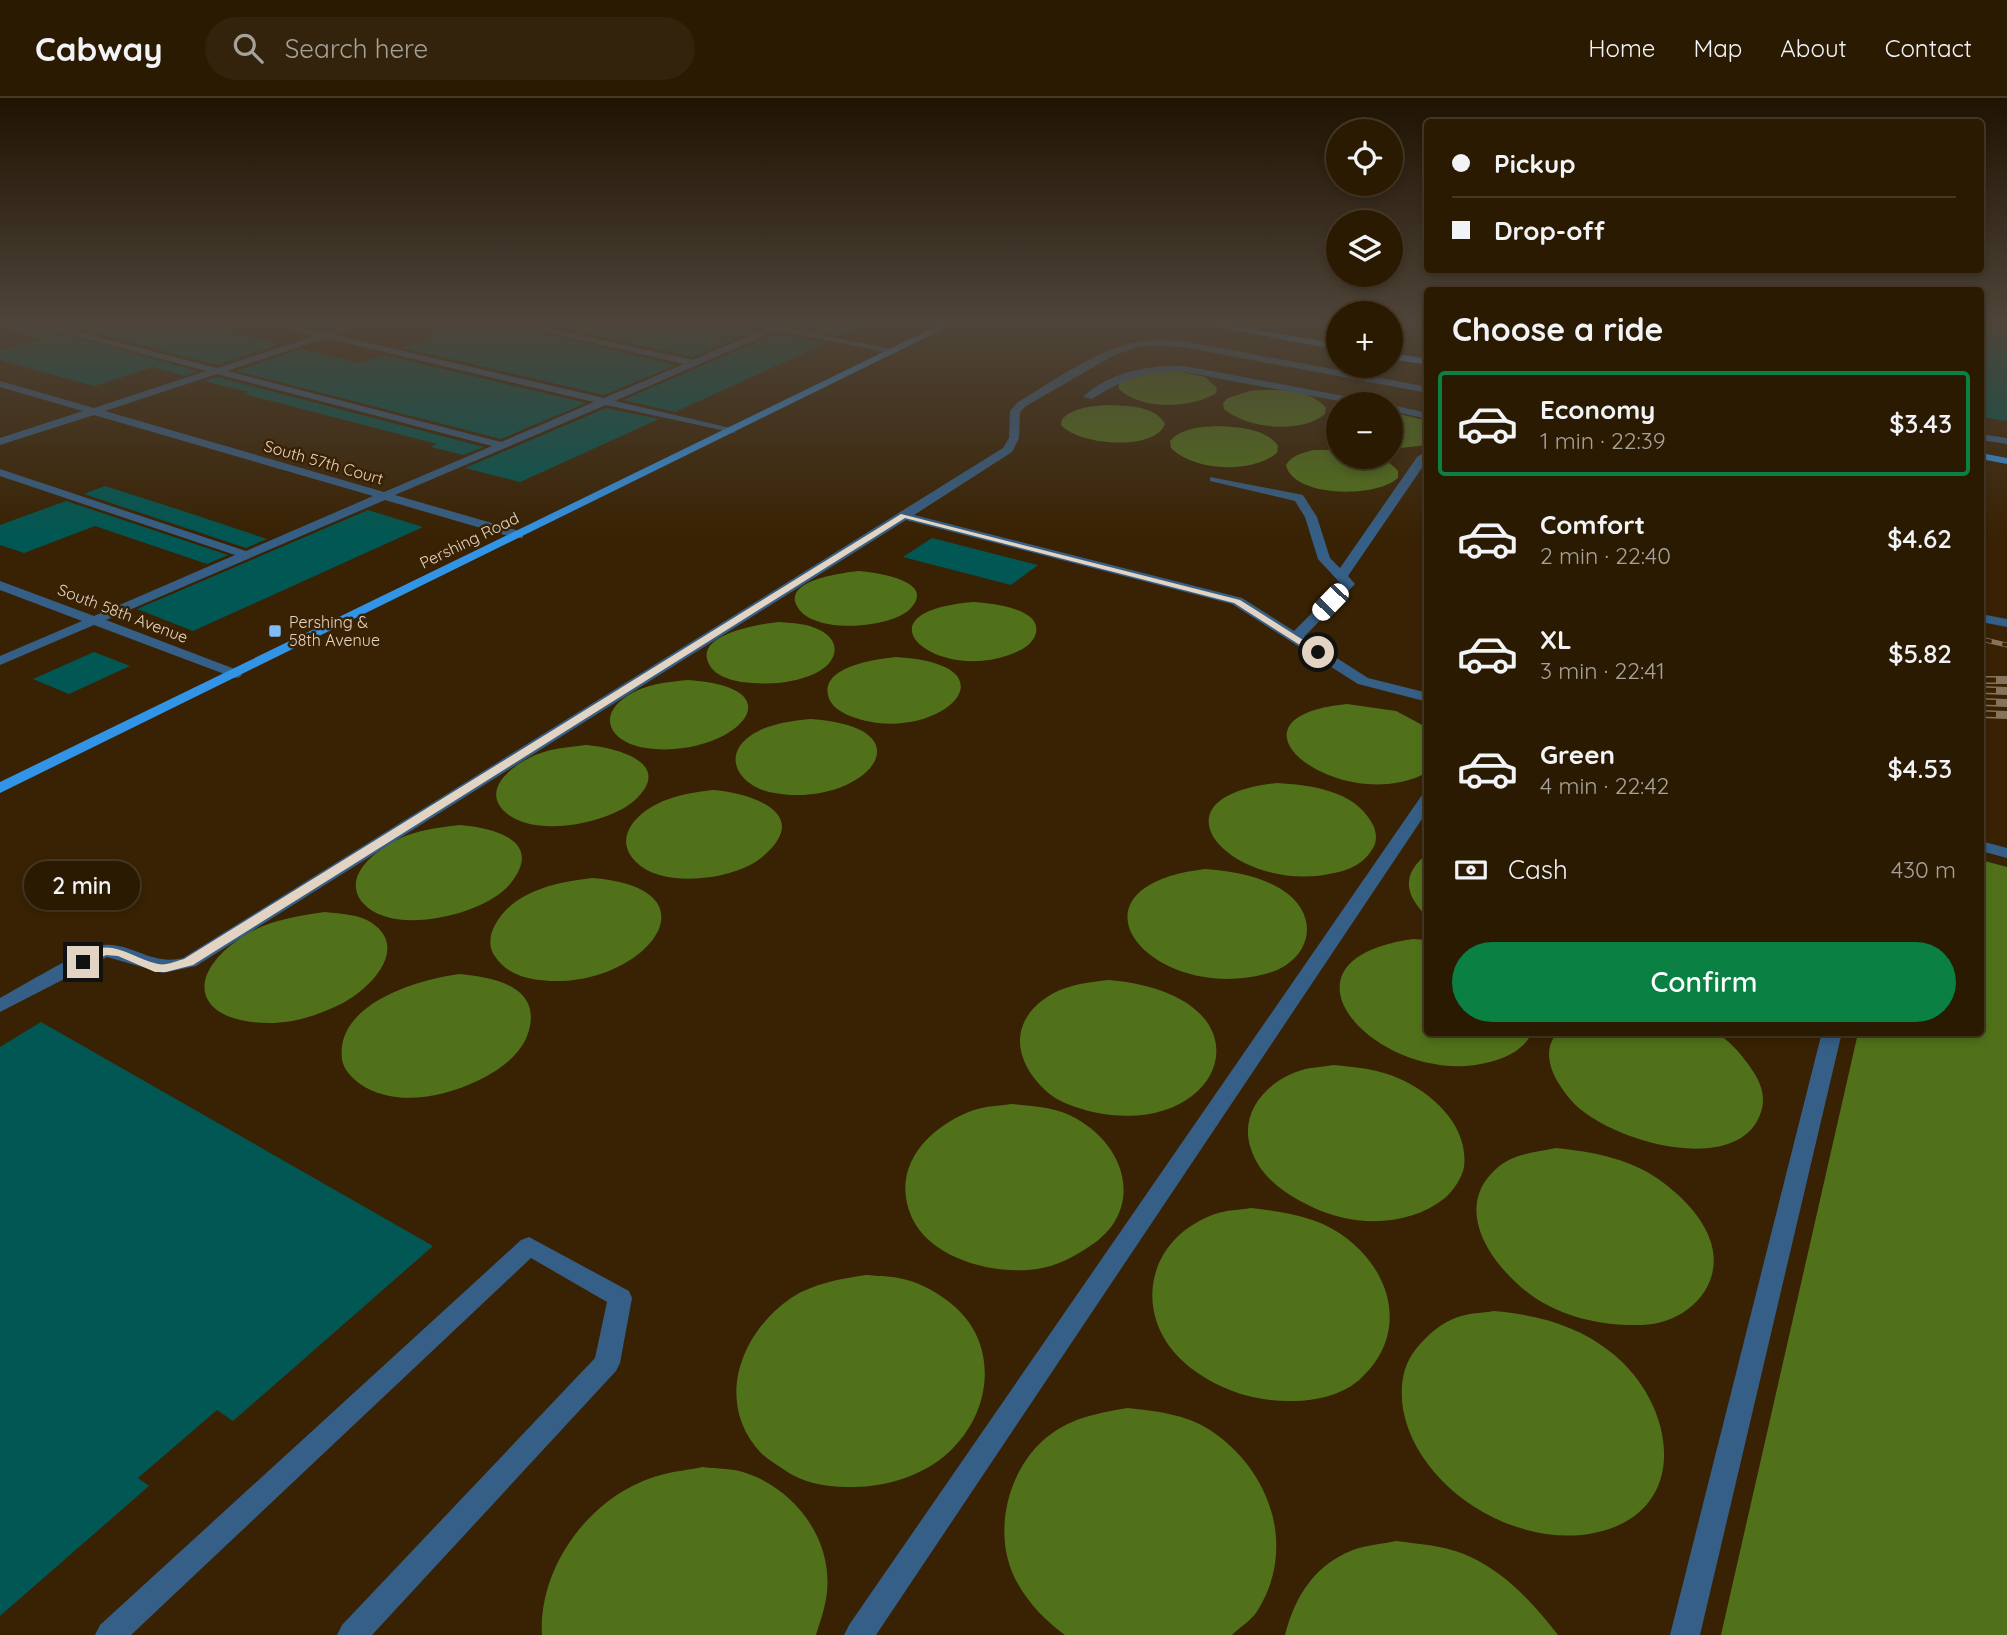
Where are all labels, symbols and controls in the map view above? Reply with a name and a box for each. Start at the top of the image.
search box [205,17,695,80]
text: Cabway [35,28,163,69]
icon: search [229,29,267,67]
text: Search here [285,32,428,65]
text: Home [1588,33,1655,63]
text: Map [1693,33,1742,63]
text: About [1780,33,1847,63]
text: Contact [1885,33,1972,63]
map controls [1326,119,1403,469]
button: locate [1326,119,1403,196]
text: Pickup [1494,147,1576,180]
button: layers [1326,210,1403,287]
text: Drop-off [1494,214,1605,247]
button: + [1326,301,1403,378]
text: Choose a ride [1452,309,1664,349]
button: − [1326,392,1403,469]
icon: car [1456,392,1519,455]
text: Economy [1540,393,1655,426]
text: $3.43 [1889,407,1952,440]
text: 1 min · 22:39 [1540,426,1666,455]
street label: South 57th Court [262,435,386,489]
street label: Pershing Road [416,507,522,573]
icon: car [1456,507,1519,570]
text: Comfort [1540,508,1645,541]
text: $4.62 [1887,522,1952,555]
text: 2 min · 22:40 [1540,541,1671,570]
street label: South 58th Avenue [55,579,191,647]
car [1308,580,1353,624]
place label: Pershing & 58th Avenue [289,612,380,650]
icon: car [1456,622,1519,685]
marker: Pershing & 58th Avenue [267,623,283,639]
text: XL [1540,623,1572,656]
route start [1302,636,1334,668]
text: $5.82 [1888,637,1952,670]
text: 3 min · 22:41 [1540,656,1665,685]
icon: car [1456,737,1519,800]
text: Green [1540,738,1615,771]
text: $4.53 [1888,752,1952,785]
text: 4 min · 22:42 [1540,771,1669,800]
icon: cash [1452,851,1490,889]
text: Cash [1508,853,1568,886]
text: 430 m [1891,855,1956,884]
callout: 2 min [25,860,141,910]
text: 2 min [52,871,112,900]
button: Confirm [1452,942,1956,1022]
route end [67,946,99,978]

